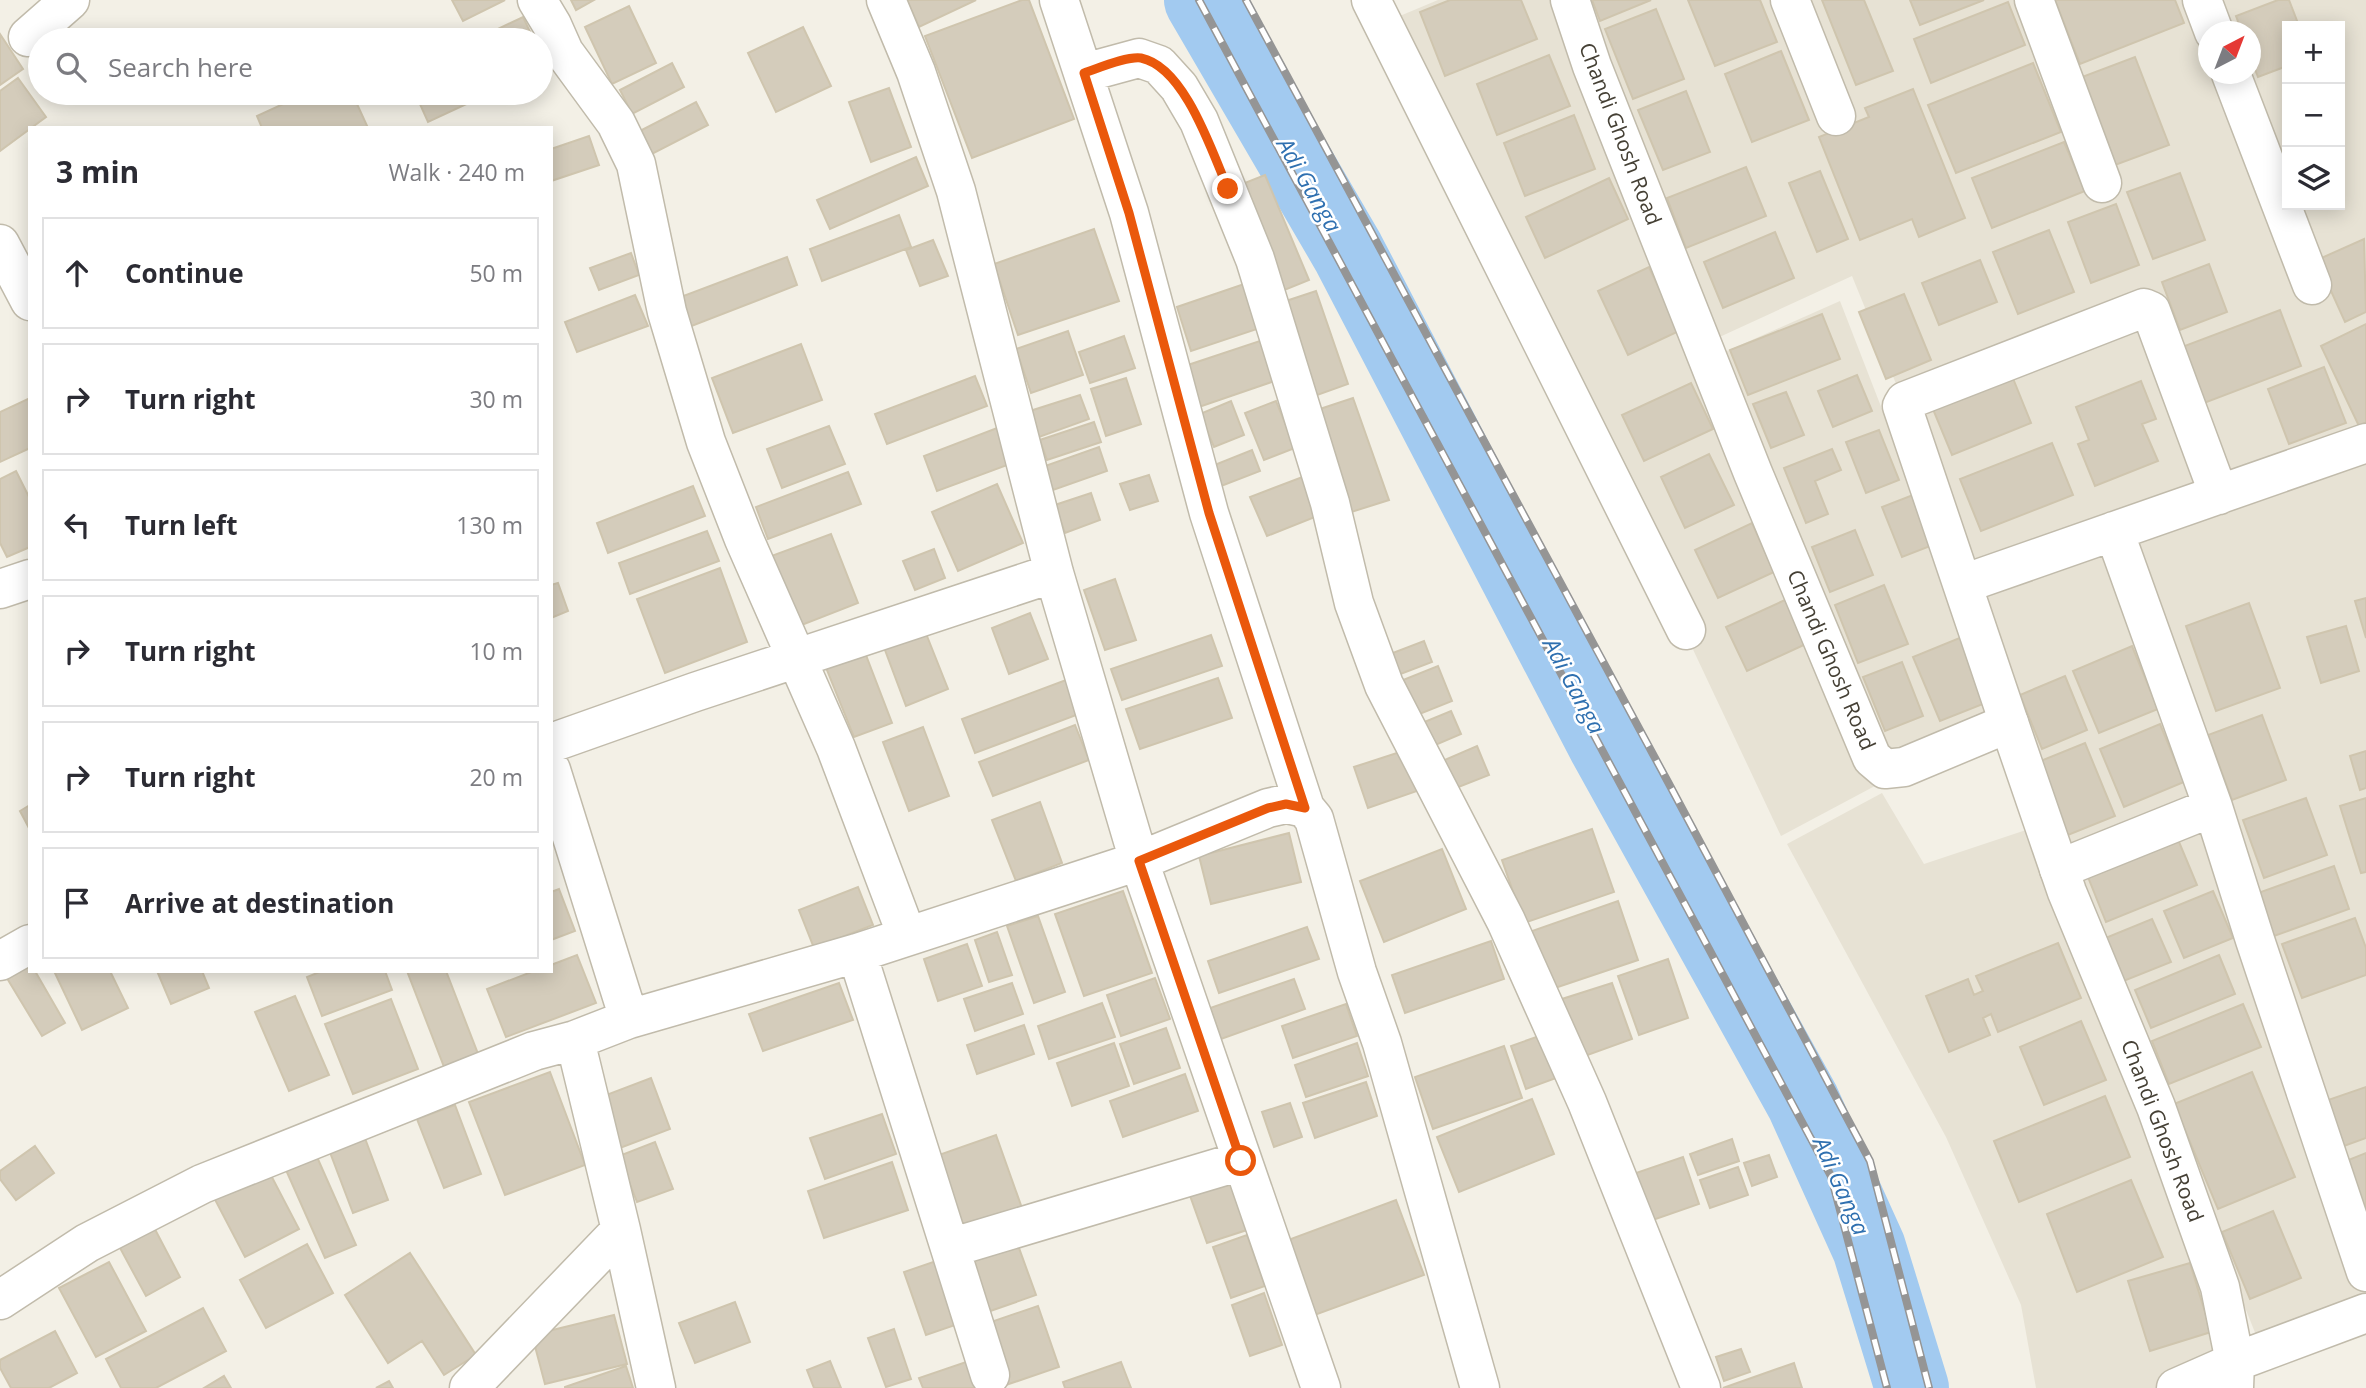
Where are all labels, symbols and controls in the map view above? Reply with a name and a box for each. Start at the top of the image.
north arrow [2198,21,2261,84]
map controls [2282,21,2345,210]
button: + [2282,21,2345,84]
search box [28,28,553,105]
street label: Chandi Ghosh Road [1573,38,1669,229]
icon: search [52,48,90,86]
text: Search here [108,49,253,85]
button: − [2282,84,2345,147]
water label: Adi Ganga [1269,129,1350,238]
button: layers [2282,147,2345,210]
text: 3 min [56,151,139,192]
text: Walk · 240 m [388,156,525,188]
route end [1212,173,1243,204]
icon: ahead [58,254,96,292]
text: Continue [125,255,244,291]
text: 50 m [469,257,523,289]
icon: right [58,380,96,418]
text: Turn right [125,381,256,417]
text: 30 m [469,383,523,415]
icon: left [58,506,96,544]
text: Turn left [125,507,237,543]
text: 130 m [456,509,523,541]
street label: Chandi Ghosh Road [1781,565,1883,754]
water label: Adi Ganga [1535,630,1614,739]
icon: right [58,632,96,670]
text: Turn right [125,633,256,669]
text: 10 m [469,635,523,667]
icon: right [58,758,96,796]
text: Turn right [125,759,256,795]
text: 20 m [469,761,523,793]
icon: arrive [58,884,96,922]
text: Arrive at destination [125,885,394,921]
street label: Chandi Ghosh Road [2115,1035,2211,1226]
water label: Adi Ganga [1805,1129,1878,1240]
route start [1225,1145,1256,1176]

